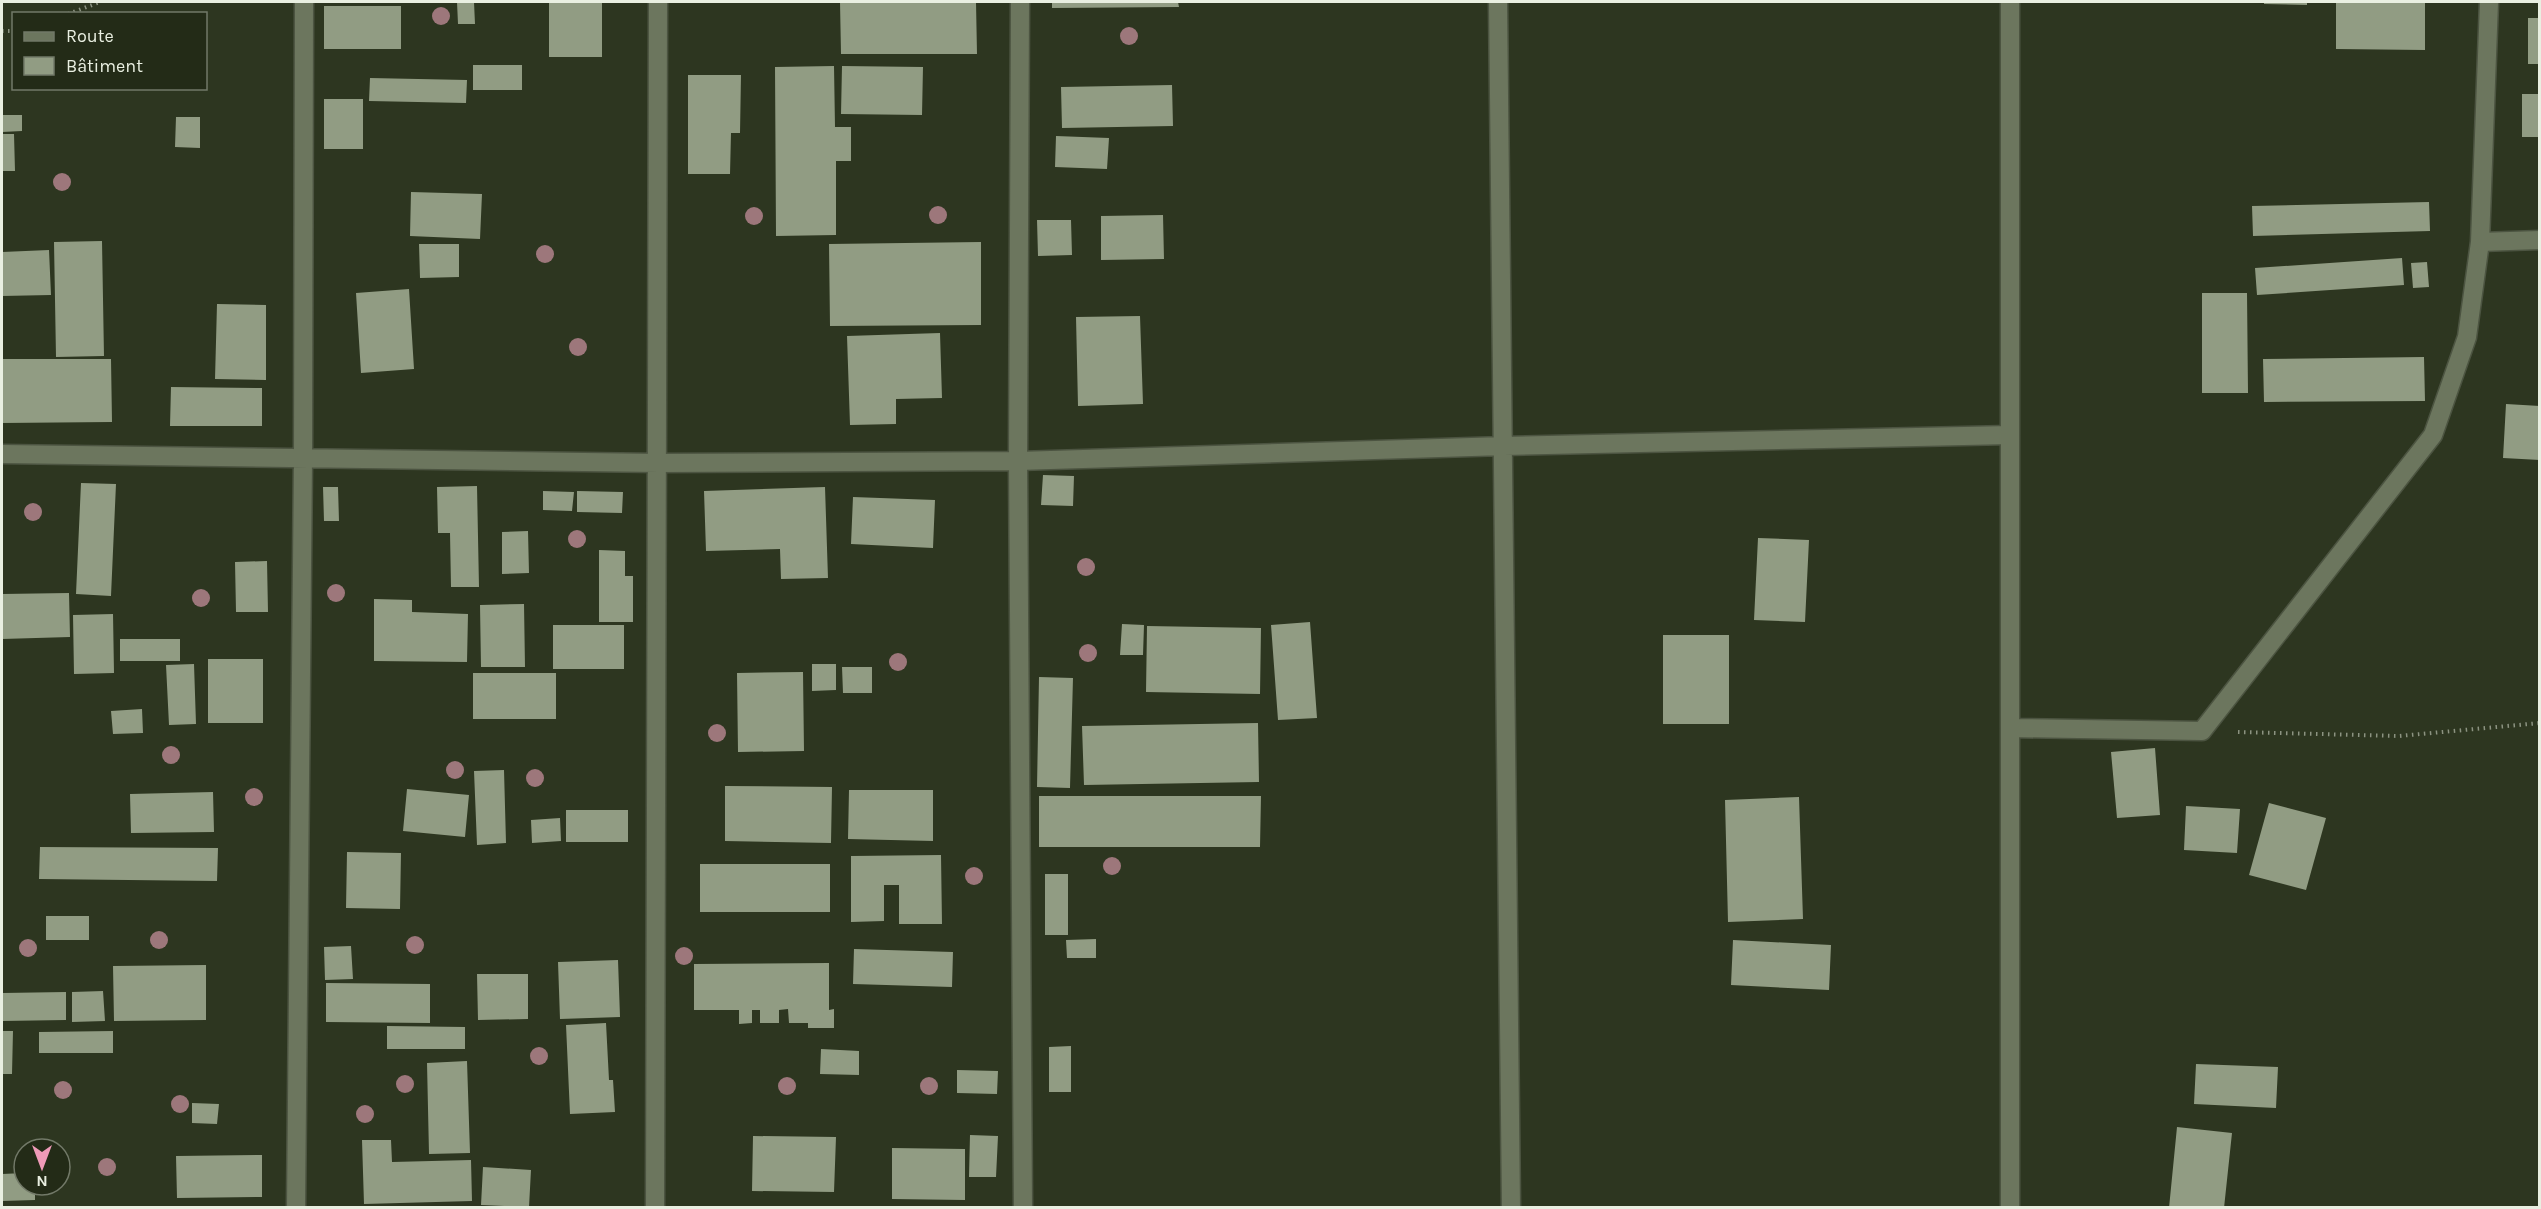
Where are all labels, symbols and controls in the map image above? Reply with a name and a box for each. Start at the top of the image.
legend [12,12,207,90]
text: Route [66,25,114,47]
text: Bâtiment [66,55,143,77]
north arrow [12,1137,72,1197]
text: N [36,1172,48,1191]

